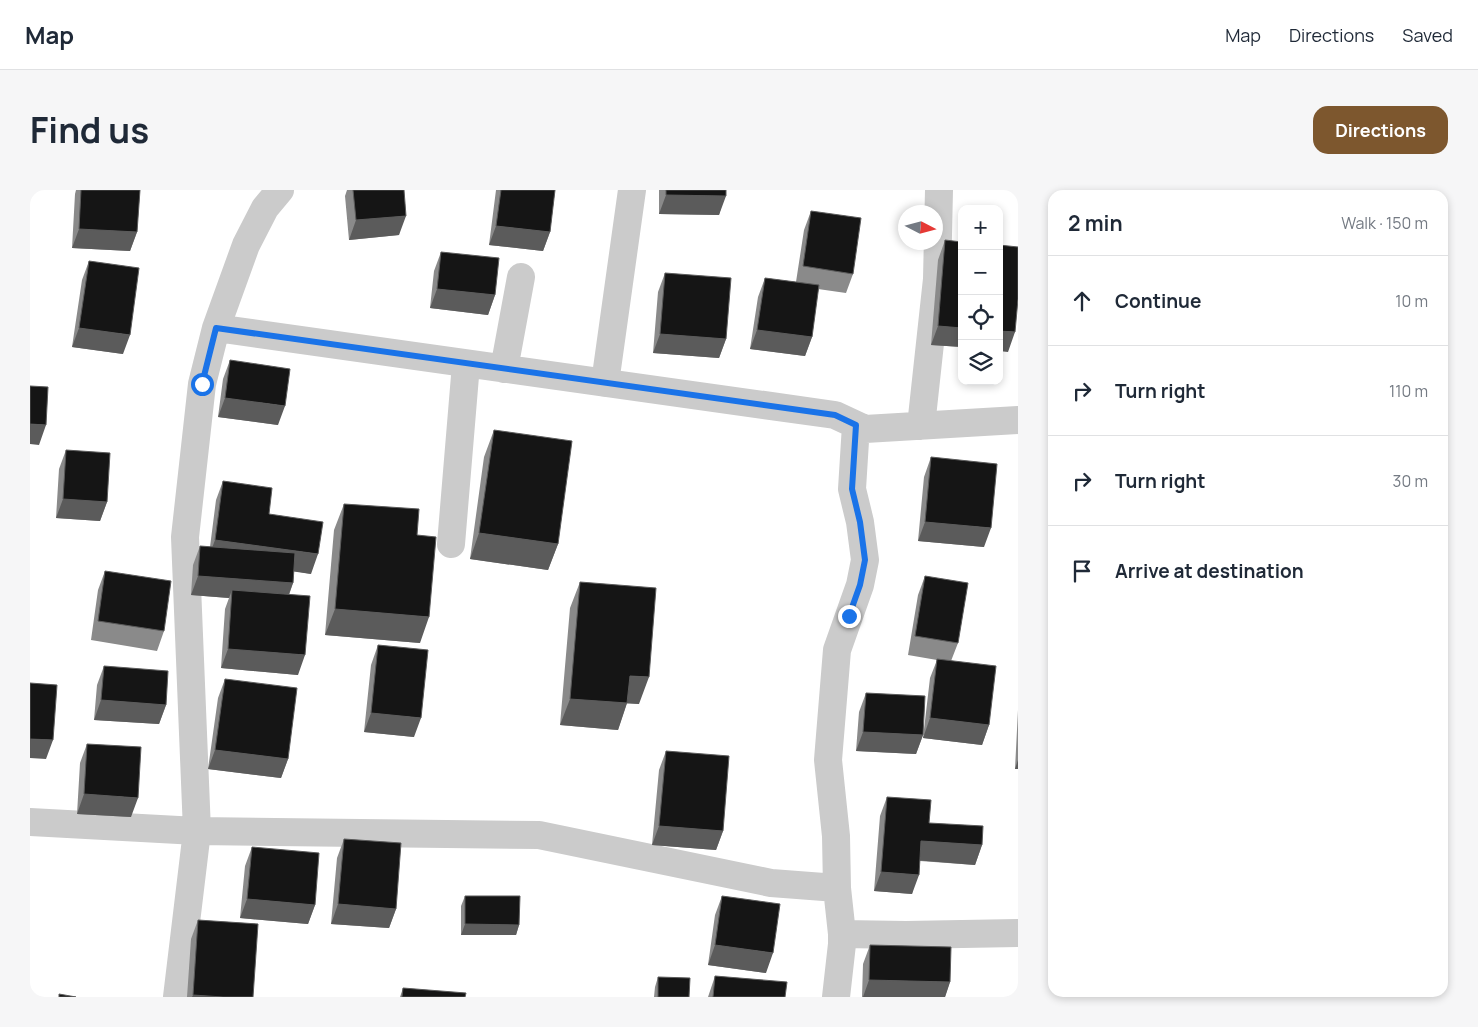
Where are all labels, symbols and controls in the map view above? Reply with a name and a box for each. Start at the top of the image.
text: Map [25,18,74,51]
text: Map [1225,23,1261,47]
text: Directions [1289,23,1374,47]
text: Saved [1402,23,1453,47]
text: Find us [30,106,149,154]
button: Directions [1313,106,1448,154]
north arrow [898,205,943,250]
map controls [958,205,1003,385]
button: + [958,205,1003,250]
text: 2 min [1068,209,1123,237]
text: Walk · 150 m [1341,212,1428,234]
button: − [958,250,1003,295]
icon: ahead [1068,287,1096,315]
text: Continue [1115,288,1201,314]
text: 10 m [1395,290,1428,312]
button: locate [958,295,1003,340]
button: layers [958,340,1003,385]
route start [191,373,214,396]
icon: right [1068,377,1096,405]
text: Turn right [1115,378,1205,404]
text: 110 m [1389,380,1428,402]
icon: right [1068,467,1096,495]
text: Turn right [1115,468,1205,494]
text: 30 m [1393,470,1428,492]
icon: arrive [1068,557,1096,585]
text: Arrive at destination [1115,558,1304,584]
route end [838,605,861,628]

